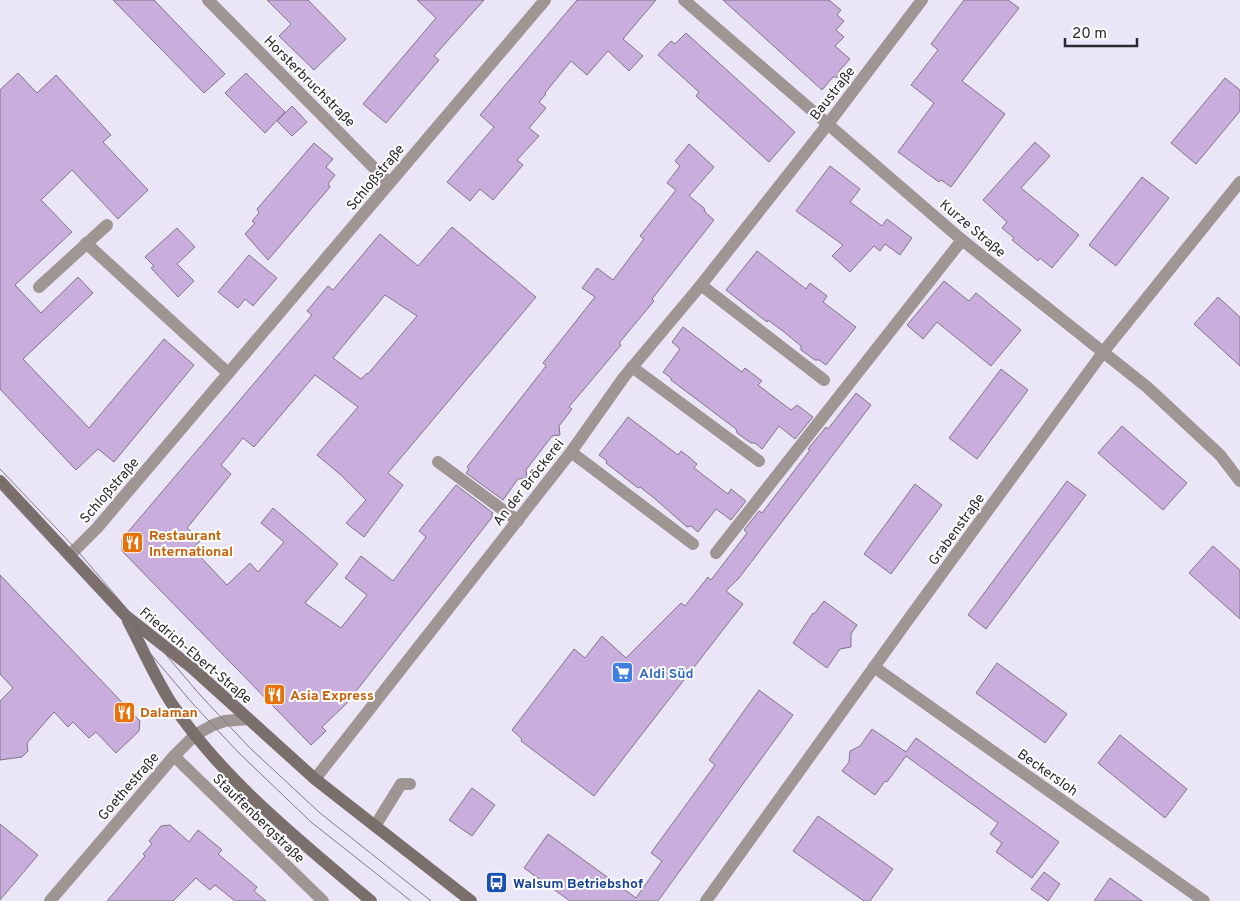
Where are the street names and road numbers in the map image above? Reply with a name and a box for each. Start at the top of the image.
street label: Horsterbruchstraße [260,33,358,131]
street label: Baustraße [807,64,859,124]
street label: Schloßstraße [344,141,409,215]
street label: Kurze Straße [936,197,1009,262]
street label: An der Bröckerei [490,436,568,530]
street label: Schloßstraße [77,455,143,527]
street label: Grabenstraße [925,491,989,569]
street label: Friedrich-Ebert-Straße [135,604,255,708]
street label: Beckersloh [1014,746,1081,800]
street label: Goethestraße [95,750,163,824]
street label: Stauffenbergstraße [208,771,308,867]

